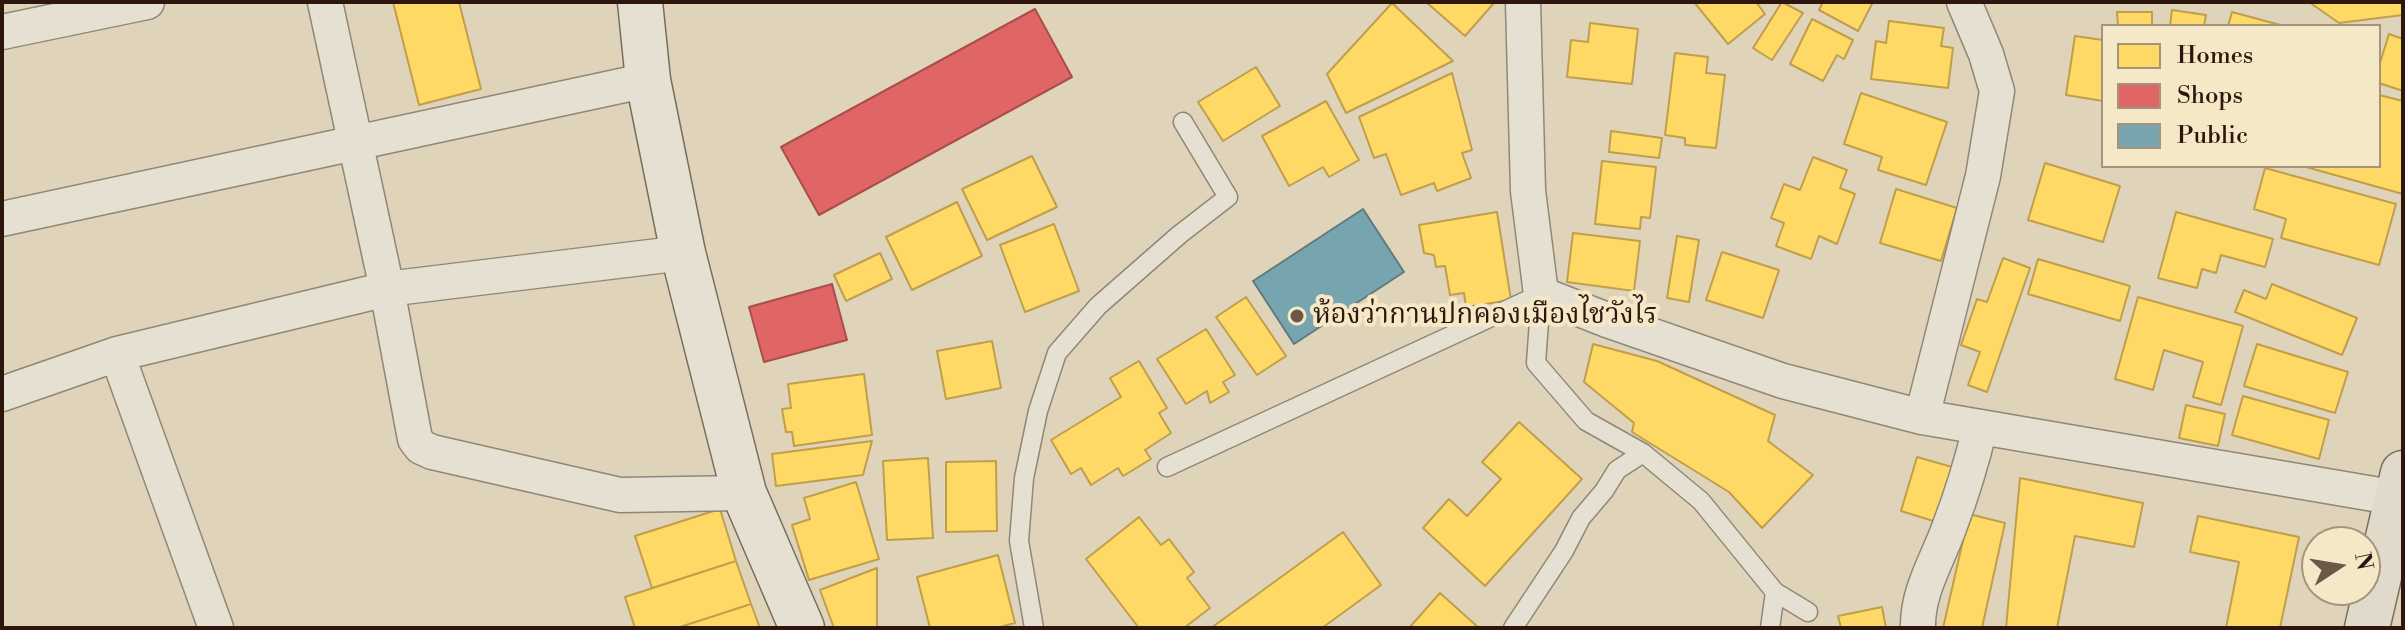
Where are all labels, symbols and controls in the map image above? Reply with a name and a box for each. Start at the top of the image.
legend [2101,24,2381,168]
text: Homes [2177,41,2253,71]
text: Shops [2177,81,2243,111]
text: Public [2177,121,2248,151]
place label: ห้องว่ากานปกคองเมืองไชวังไร [1313,299,1657,333]
marker: ห้องว่ากานปกคองเมืองไชวังไร [1288,307,1306,325]
north arrow [2301,526,2381,606]
text: N [2348,550,2378,573]

